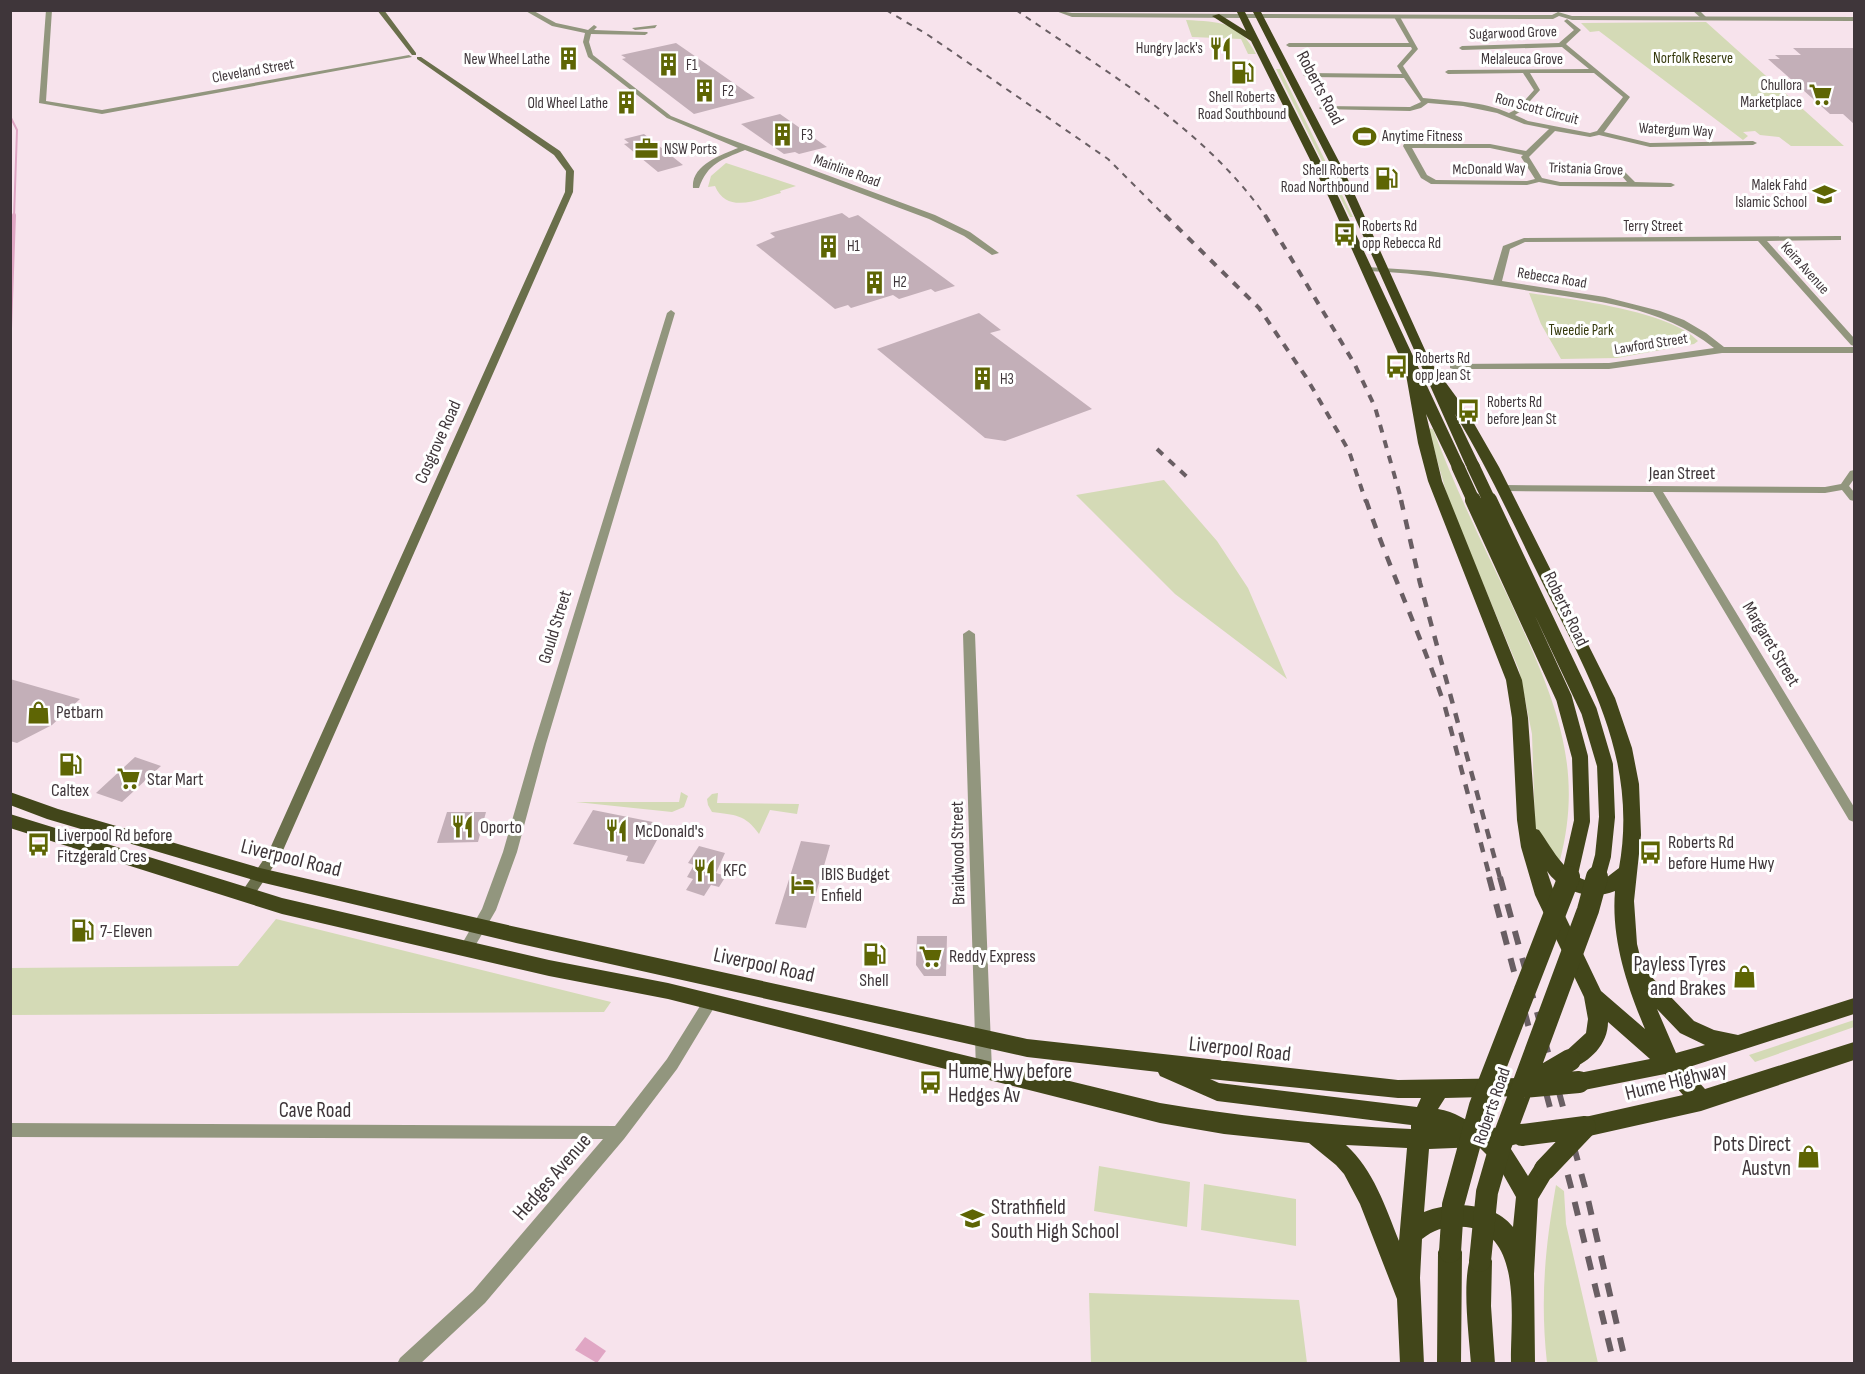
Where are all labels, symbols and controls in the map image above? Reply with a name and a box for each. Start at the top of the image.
street label: Sugarwood Grove [1469,22,1557,44]
restaurant icon: Hungry Jack's [1208,35,1234,61]
place label: Hungry Jack's [1136,39,1203,58]
building icon: New Wheel Lathe [555,46,581,72]
street label: Roberts Road [1292,48,1348,128]
park label: Norfolk Reserve [1653,49,1733,68]
place label: New Wheel Lathe [464,50,550,69]
street label: Melaleuca Grove [1481,50,1563,69]
building icon: F1 [655,52,681,78]
street label: Cleveland Street [210,54,296,88]
place label: F1 [686,56,698,75]
fuel station icon: Shell Roberts Road Southbound [1229,60,1255,86]
place label: Chullora Marketplace [1740,76,1802,112]
building icon: F2 [691,78,717,104]
supermarket icon: Chullora Marketplace [1807,81,1833,107]
place label: F2 [722,82,734,101]
place label: Shell Roberts Road Southbound [1198,88,1286,124]
street label: Ron Scott Circuit [1493,89,1581,129]
building icon: Old Wheel Lathe [613,90,639,116]
place label: Old Wheel Lathe [527,94,608,113]
street label: Watergum Way [1638,119,1714,141]
building icon: F3 [770,122,796,148]
sports icon: Anytime Fitness [1351,123,1377,149]
place label: F3 [801,126,813,145]
place label: Anytime Fitness [1381,127,1463,146]
office icon: NSW Ports [633,136,659,162]
place label: NSW Ports [664,140,717,159]
street label: Mainline Road [811,150,883,192]
street label: Tristania Grove [1548,158,1624,180]
street label: McDonald Way [1452,159,1526,179]
place label: Shell Roberts Road Northbound [1281,161,1369,197]
fuel station icon: Shell Roberts Road Northbound [1374,166,1400,192]
place label: Malek Fahd Islamic School [1735,176,1807,212]
school or university icon: Malek Fahd Islamic School [1812,181,1838,207]
place label: Roberts Rd opp Rebecca Rd [1362,217,1441,253]
street label: Terry Street [1623,217,1683,236]
bus stop icon: Roberts Rd opp Rebecca Rd [1331,222,1357,248]
building icon: H1 [816,233,842,259]
place label: H1 [847,237,861,256]
street label: Keira Avenue [1776,238,1834,298]
street label: Rebecca Road [1516,263,1588,293]
building icon: H2 [862,269,888,295]
place label: H2 [893,273,907,292]
park label: Tweedie Park [1548,321,1614,340]
street label: Lawford Street [1613,329,1690,359]
place label: Roberts Rd opp Jean St [1415,349,1471,385]
bus stop icon: Roberts Rd opp Jean St [1384,354,1410,380]
building icon: H3 [969,366,995,392]
place label: H3 [1000,370,1014,389]
place label: Roberts Rd before Jean St [1487,393,1557,429]
street label: Cosgrove Road [410,397,466,487]
bus stop icon: Roberts Rd before Jean St [1456,398,1482,424]
street label: Jean Street [1648,463,1716,484]
street label: Roberts Road [1539,568,1593,650]
street label: Gould Street [534,587,576,666]
street label: Margaret Street [1738,598,1805,690]
shop icon: Petbarn [25,699,51,725]
place label: Petbarn [56,702,104,723]
fuel station icon: Caltex [57,751,83,777]
supermarket icon: Star Mart [116,766,142,792]
place label: Star Mart [147,769,204,790]
place label: Caltex [51,780,89,801]
street label: Braidwood Street [947,800,969,905]
restaurant icon: Oporto [449,814,475,840]
place label: Oporto [480,817,522,838]
restaurant icon: McDonald's [604,818,630,844]
place label: McDonald's [635,821,704,842]
place label: Liverpool Rd before Fitzgerald Cres [57,825,172,867]
bus stop icon: Liverpool Rd before Fitzgerald Cres [26,832,52,858]
place label: Roberts Rd before Hume Hwy [1668,832,1775,874]
street label: Liverpool Road [238,833,344,883]
bus stop icon: Roberts Rd before Hume Hwy [1637,839,1663,865]
restaurant icon: KFC [692,857,718,883]
place label: KFC [723,860,747,881]
place label: IBIS Budget Enfield [821,864,890,906]
hotel icon: IBIS Budget Enfield [790,871,816,897]
fuel station icon: 7-Eleven [69,918,95,944]
place label: 7-Eleven [100,921,153,942]
fuel station icon: Shell [861,941,887,967]
street label: Liverpool Road [711,942,817,988]
supermarket icon: Reddy Express [918,943,944,969]
place label: Reddy Express [949,946,1036,967]
place label: Payless Tyres and Brakes [1633,952,1726,1001]
shop icon: Payless Tyres and Brakes [1731,963,1757,989]
place label: Shell [859,970,889,991]
street label: Liverpool Road [1188,1031,1292,1067]
street label: Hume Highway [1622,1056,1730,1106]
place label: Hume Hwy before Hedges Av [948,1059,1072,1108]
street label: Roberts Road [1469,1065,1515,1147]
bus stop icon: Hume Hwy before Hedges Av [917,1070,943,1096]
street label: Cave Road [279,1098,351,1123]
street label: Hedges Avenue [508,1128,596,1226]
place label: Pots Direct Austvn [1713,1132,1791,1181]
shop icon: Pots Direct Austvn [1796,1143,1822,1169]
place label: Strathfield South High School [991,1195,1119,1244]
school or university icon: Strathfield South High School [960,1206,986,1232]

